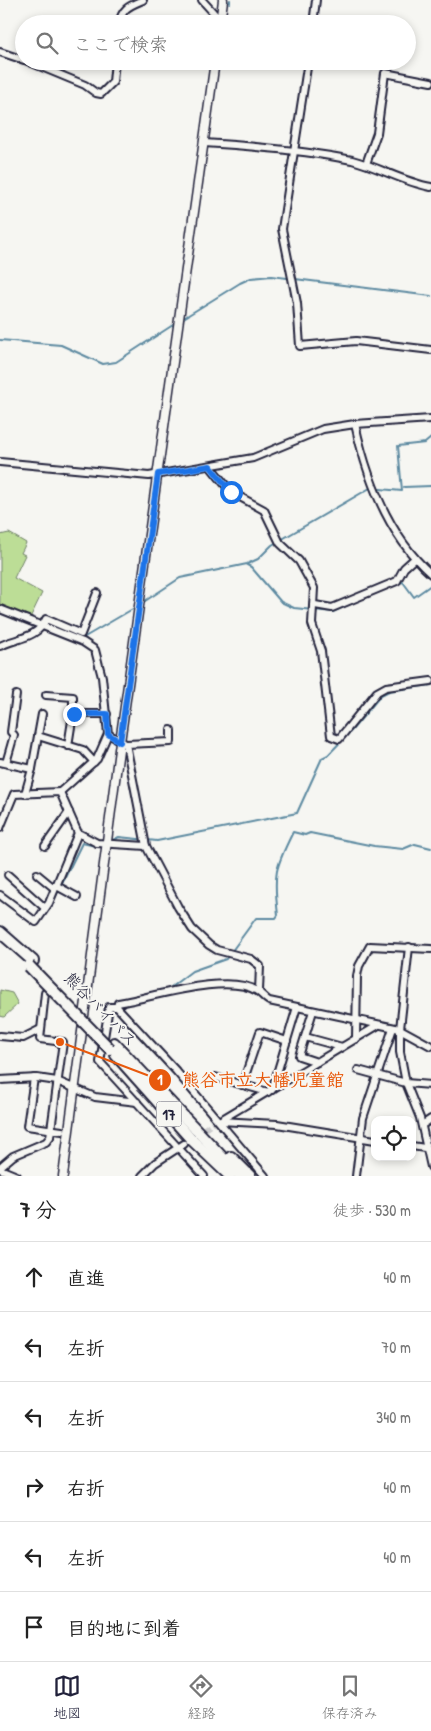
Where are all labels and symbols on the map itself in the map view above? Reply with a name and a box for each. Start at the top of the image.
route start [220,481,243,504]
route end [63,703,86,726]
street label: 熊谷バイパス [60,967,142,1051]
callout: 熊谷市立大幡児童館 [147,1063,354,1096]
text: 熊谷市立大幡児童館 [182,1067,344,1092]
text: 1 [157,1069,163,1090]
road number: 17 [156,1102,182,1126]

